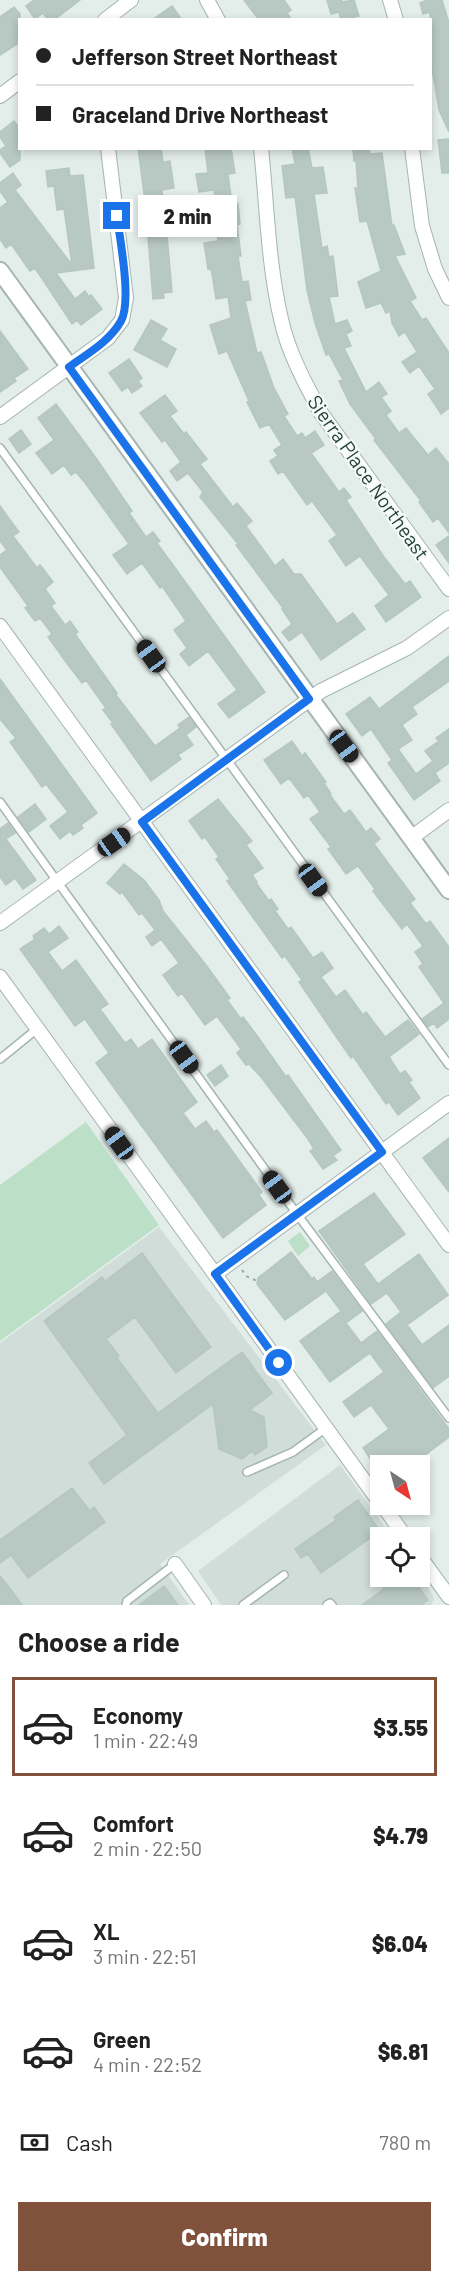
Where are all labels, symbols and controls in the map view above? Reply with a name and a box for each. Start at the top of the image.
text: Jefferson Street Northeast [72,43,338,69]
text: Graceland Drive Northeast [72,101,328,127]
callout: 2 min [138,195,237,237]
route end [103,202,130,229]
text: 2 min [163,204,212,228]
street label: Sierra Place Northeast [303,390,435,564]
car [133,636,169,676]
car [326,726,362,766]
car [94,824,134,860]
car [295,860,331,900]
car [166,1037,202,1077]
car [101,1123,137,1163]
car [259,1167,295,1207]
route start [265,1349,292,1376]
north arrow [370,1455,430,1515]
map controls [370,1455,430,1587]
button: locate [370,1527,430,1587]
text: Choose a ride [18,1625,180,1657]
icon: car [21,1700,75,1754]
text: Economy [93,1702,183,1728]
text: $3.55 [373,1714,428,1740]
text: 1 min · 22:49 [93,1728,198,1752]
icon: car [21,1808,75,1862]
text: Comfort [93,1810,174,1836]
text: $4.79 [373,1822,428,1848]
text: 2 min · 22:50 [93,1836,202,1860]
icon: car [21,1916,75,1970]
text: XL [93,1918,119,1944]
text: $6.04 [372,1930,428,1956]
text: 3 min · 22:51 [93,1944,197,1968]
icon: car [21,2024,75,2078]
text: Green [93,2026,151,2052]
text: $6.81 [378,2038,428,2064]
text: 4 min · 22:52 [93,2052,202,2076]
icon: cash [18,2126,51,2159]
text: Cash [66,2129,113,2155]
text: 780 m [379,2130,431,2154]
button: Confirm [18,2202,431,2271]

